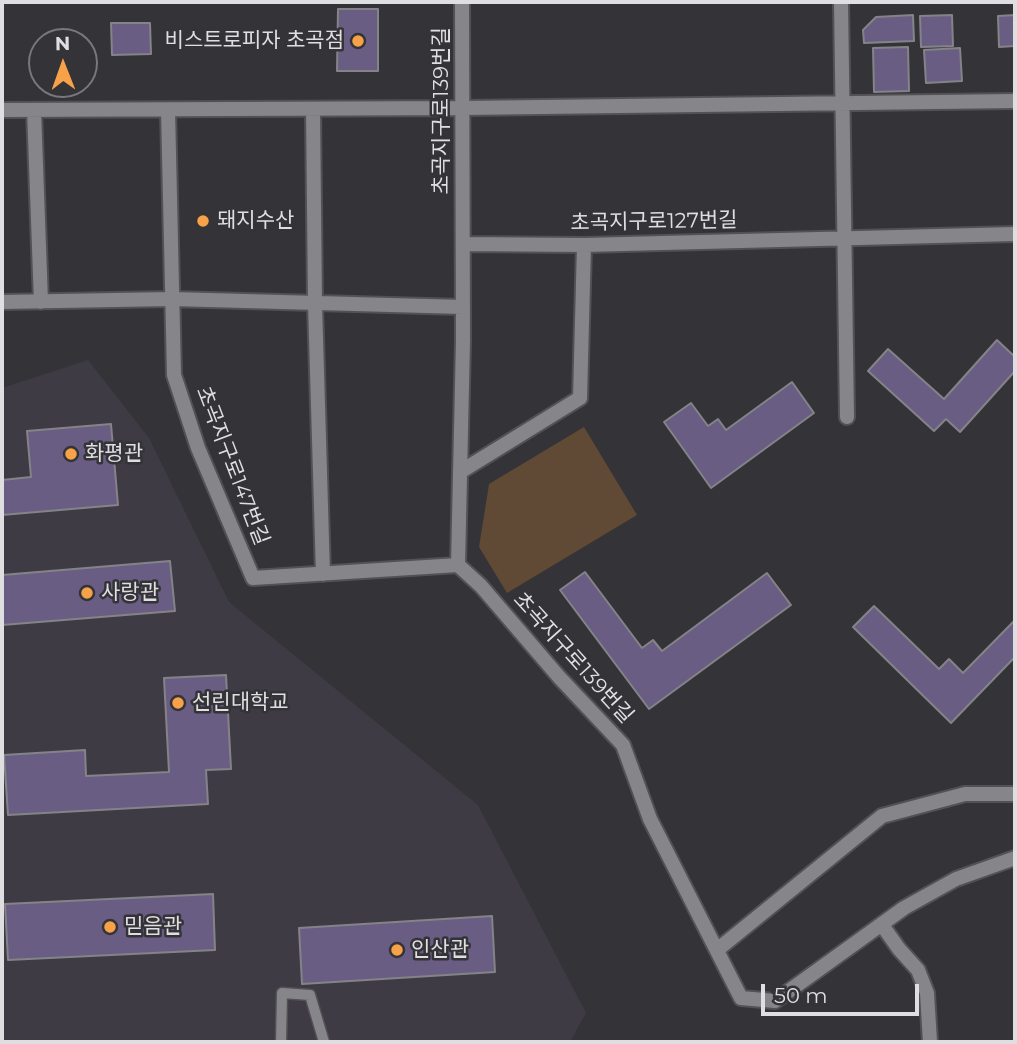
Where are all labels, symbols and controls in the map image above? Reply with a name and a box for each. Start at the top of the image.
street label: 초곡지구로139번길 [429,27,455,195]
north arrow [28,28,98,98]
place label: 비스트로피자 초곡점 [165,28,344,54]
text: N [55,32,71,55]
marker: 비스트로피자 초곡점 [350,33,366,49]
place label: 돼지수산 [217,208,294,234]
street label: 초곡지구로127번길 [570,208,738,236]
marker: 돼지수산 [195,213,211,229]
street label: 초곡지구로147번길 [190,383,274,549]
place label: 화평관 [85,441,143,467]
marker: 화평관 [63,446,79,462]
place label: 사랑관 [101,580,159,606]
marker: 사랑관 [79,585,95,601]
street label: 초곡지구로139번길 [508,587,638,729]
place label: 선린대학교 [192,690,289,716]
marker: 선린대학교 [170,695,186,711]
place label: 믿음관 [124,914,182,940]
marker: 믿음관 [102,919,118,935]
place label: 인산관 [411,937,469,963]
marker: 인산관 [389,942,405,958]
scale bar [765,970,922,1014]
text: 50 m [774,983,828,1008]

